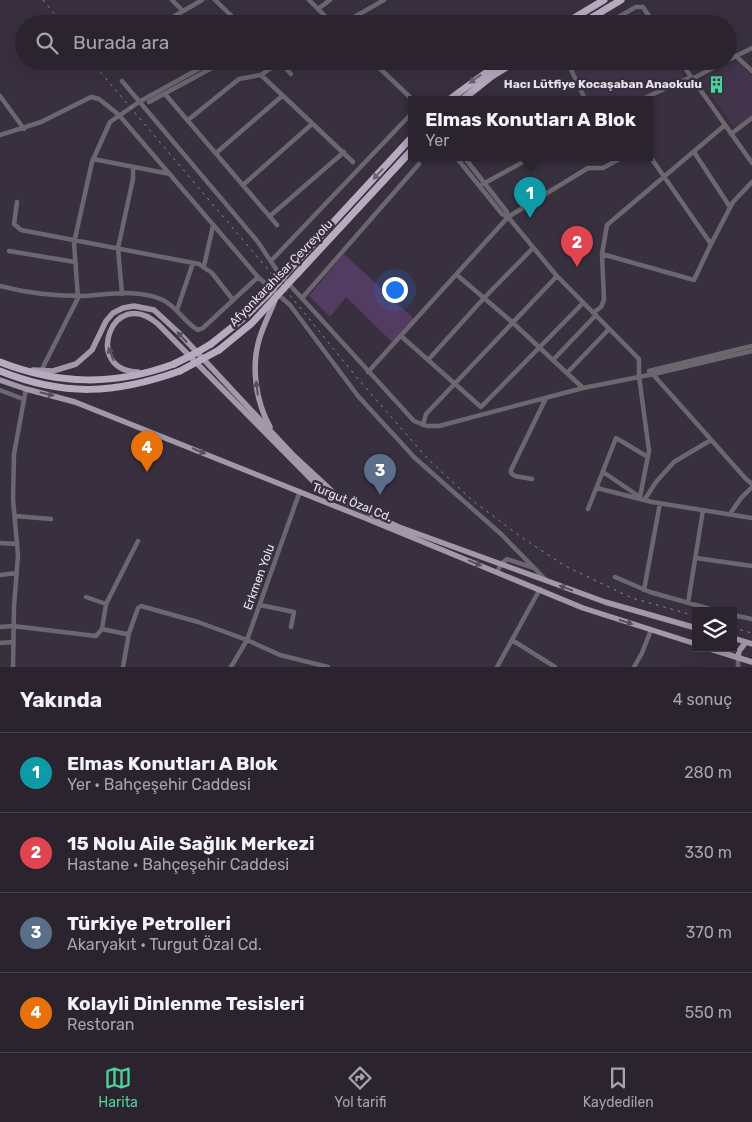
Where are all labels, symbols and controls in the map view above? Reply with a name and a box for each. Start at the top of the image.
search box [15,15,737,70]
icon: search [33,29,61,57]
text: Burada ara [73,31,169,54]
one-way arrow [469,74,482,85]
building icon: Hacı Lütfiye Kocaşaban Anaokulu [706,74,726,94]
place label: Hacı Lütfiye Kocaşaban Anaokulu [504,77,702,91]
popup [408,96,653,161]
text: Elmas Konutları A Blok [425,108,636,131]
text: Yer [425,131,449,150]
one-way arrow [372,167,384,179]
pin: 1 [514,177,546,218]
street label: Afyonkarahisar Çevreyolu [226,217,336,329]
pin: 2 [561,226,593,267]
your location [382,277,408,303]
one-way arrow [176,331,188,343]
one-way arrow [106,347,114,361]
one-way arrow [253,379,261,395]
one-way arrow [39,390,54,398]
pin: 4 [131,431,163,472]
one-way arrow [192,447,207,455]
pin: 3 [364,454,396,495]
street label: Turgut Özal Cd. [310,480,394,524]
street label: Erkmen Yolu [241,542,277,612]
one-way arrow [468,559,482,567]
one-way arrow [558,584,573,591]
map controls [692,607,737,652]
button: layers [692,607,737,652]
one-way arrow [619,619,634,626]
text: Yakında [20,687,102,712]
text: 4 sonuç [673,690,732,709]
text: Elmas Konutları A Blok [67,752,278,775]
text: 1 [32,763,40,782]
text: 280 m [684,763,732,782]
text: Yer · Bahçeşehir Caddesi [67,775,251,794]
text: 15 Nolu Aile Sağlık Merkezi [67,832,314,855]
text: 2 [31,843,41,862]
text: 330 m [684,843,732,862]
text: Hastane · Bahçeşehir Caddesi [67,855,289,874]
text: Türkiye Petrolleri [67,912,231,935]
text: 3 [31,923,41,942]
text: 370 m [686,923,732,942]
text: Akaryakıt · Turgut Özal Cd. [67,935,262,954]
text: Kolayli Dinlenme Tesisleri [67,992,305,1015]
text: 4 [31,1003,41,1022]
text: 550 m [685,1003,732,1022]
text: Restoran [67,1015,134,1034]
tab: Harita [98,1064,138,1111]
tab: Yol tarifi [334,1064,386,1111]
tab: Kaydedilen [583,1064,654,1111]

